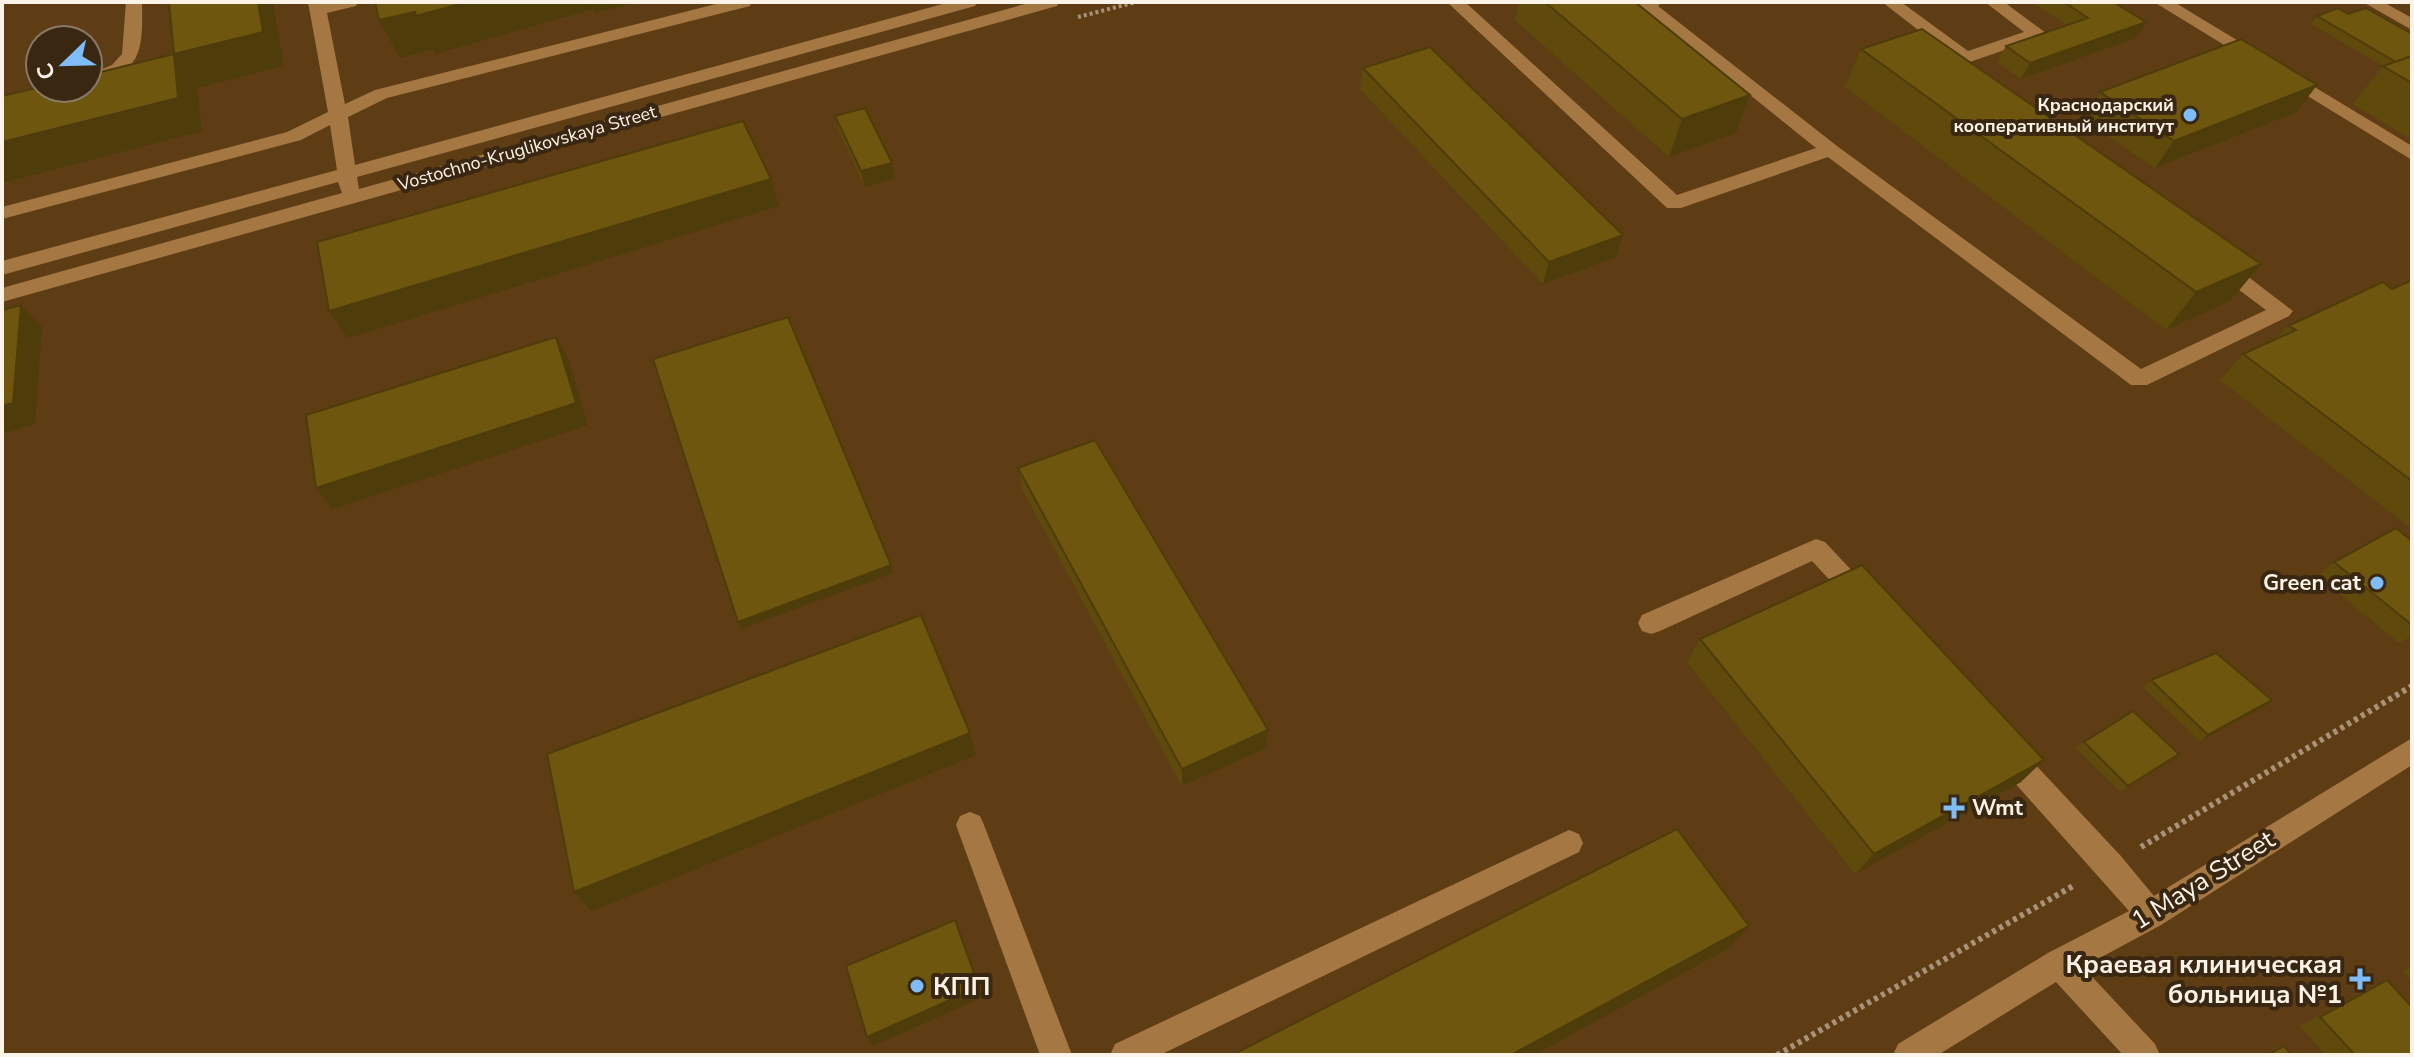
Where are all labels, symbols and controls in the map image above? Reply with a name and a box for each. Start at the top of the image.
north arrow [24,24,104,104]
text: С [30,59,63,84]
place label: Краснодарский кооперативный институт [1953,93,2174,138]
street label: Vostochno-Kruglikovskaya Street [394,99,660,197]
marker: Краснодарский кооперативный институт [2181,106,2199,124]
place label: Green cat [2263,568,2362,598]
marker: Green cat [2368,574,2386,592]
place label: Wmt [1972,793,2024,823]
marker: Wmt [1943,797,1965,819]
street label: 1 Maya Street [2125,822,2282,938]
place label: Краевая клиническая больница №1 [2065,947,2342,1012]
marker: Краевая клиническая больница №1 [2349,968,2371,990]
place label: КПП [933,969,990,1004]
marker: КПП [908,977,926,995]

